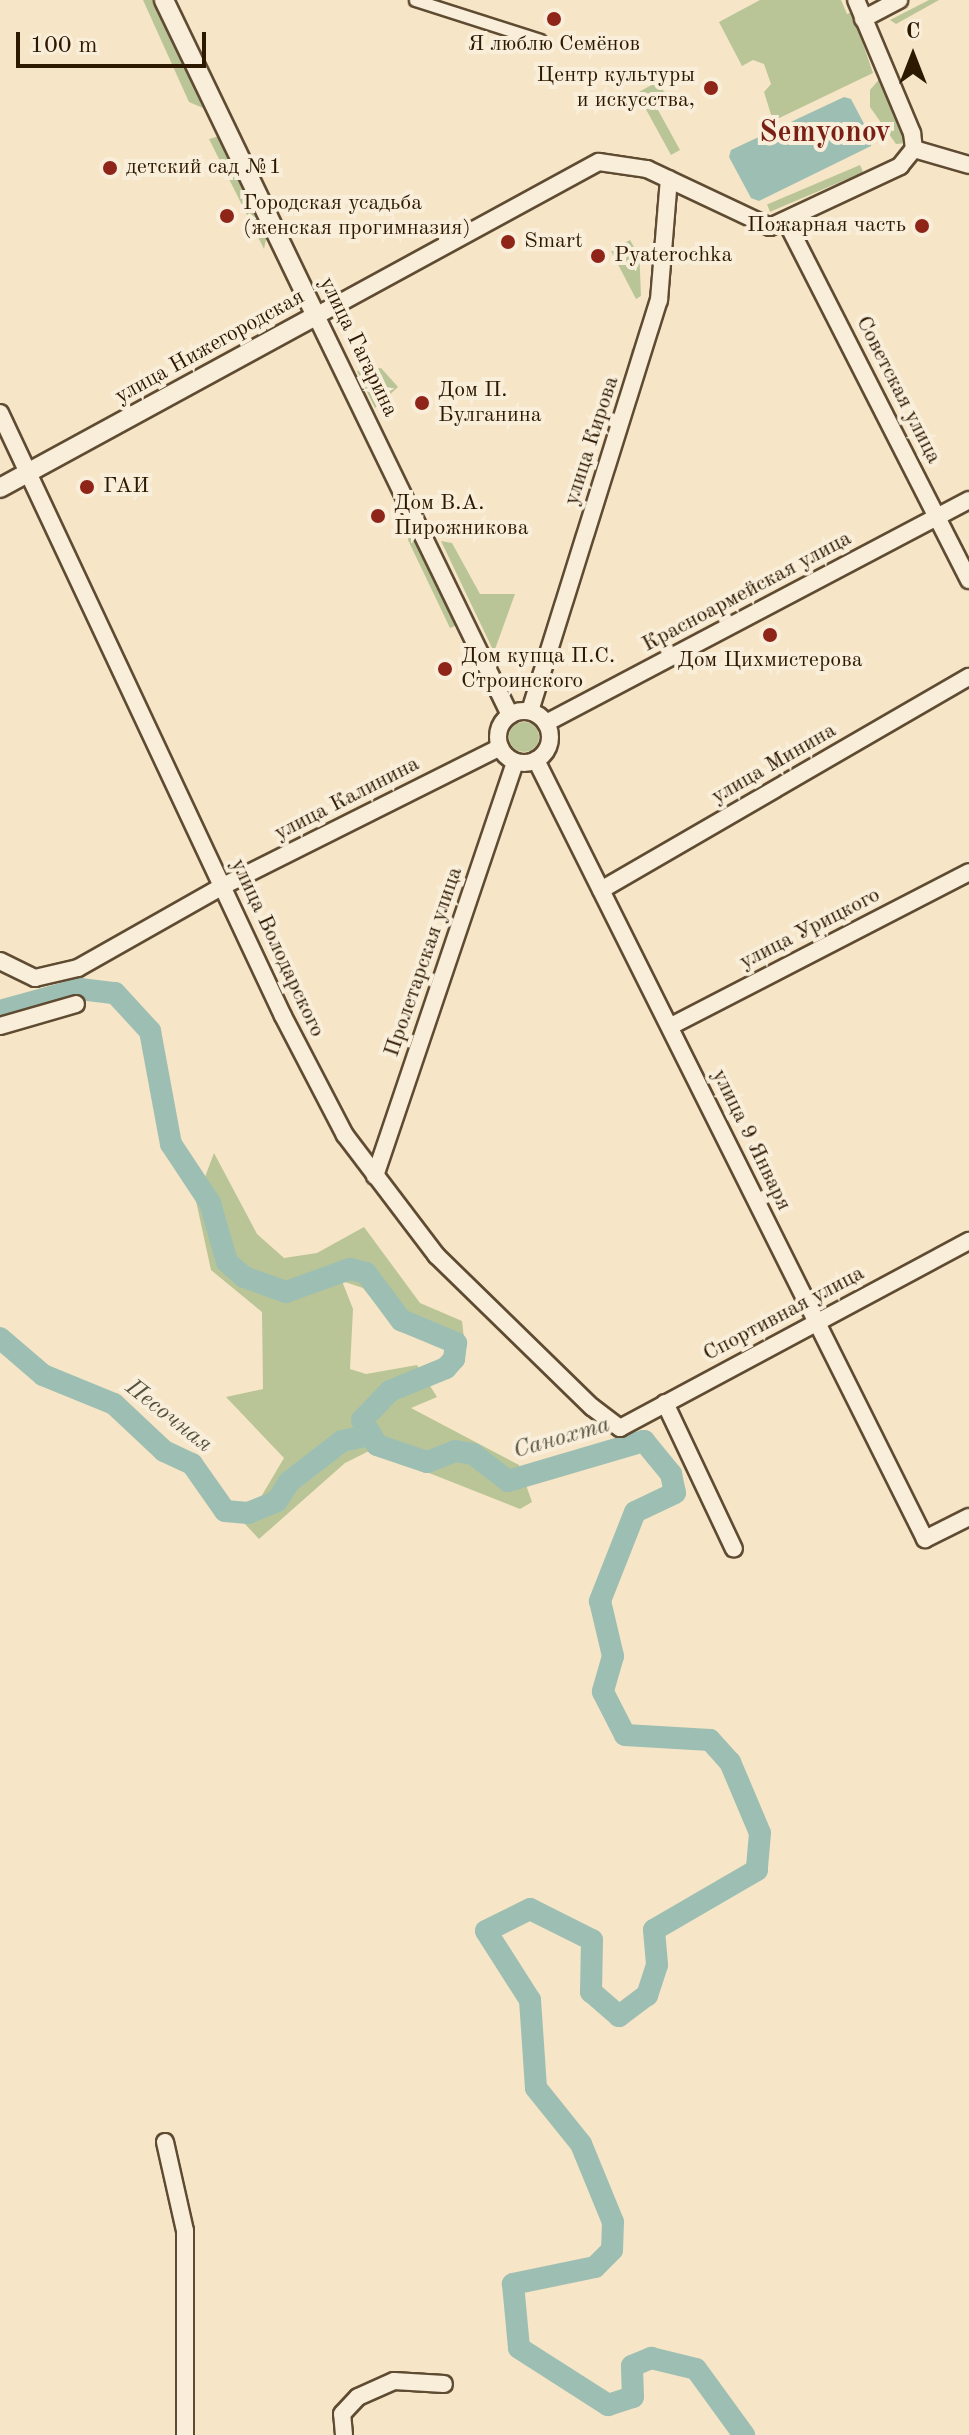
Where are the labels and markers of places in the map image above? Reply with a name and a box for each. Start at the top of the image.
marker: Я люблю Семёнов [545,10,563,28]
place label: Я люблю Семёнов [468,32,640,58]
place label: Центр культуры и искусства, [537,62,695,114]
marker: Центр культуры и искусства, [702,79,720,97]
place label: детский сад №1 [126,155,281,181]
marker: детский сад №1 [101,159,119,177]
place label: Городская усадьба (женская прогимназия) [243,190,471,242]
marker: Городская усадьба (женская прогимназия) [218,207,236,225]
place label: Пожарная часть [747,213,906,239]
marker: Пожарная часть [913,217,931,235]
place label: Smart [524,229,583,255]
marker: Smart [499,233,517,251]
place label: Pyaterochka [614,243,732,269]
marker: Pyaterochka [589,247,607,265]
place label: Дом П. Булганина [438,377,542,428]
marker: Дом П. Булганина [413,394,431,412]
place label: ГАИ [103,474,149,500]
marker: ГАИ [78,478,96,496]
place label: Дом В.А. Пирожникова [394,490,529,542]
marker: Дом В.А. Пирожникова [369,507,387,525]
marker: Дом Цихмистерова [761,626,779,644]
place label: Дом купца П.С. Строинского [461,643,615,694]
place label: Дом Цихмистерова [677,648,863,674]
marker: Дом купца П.С. Строинского [436,660,454,678]

